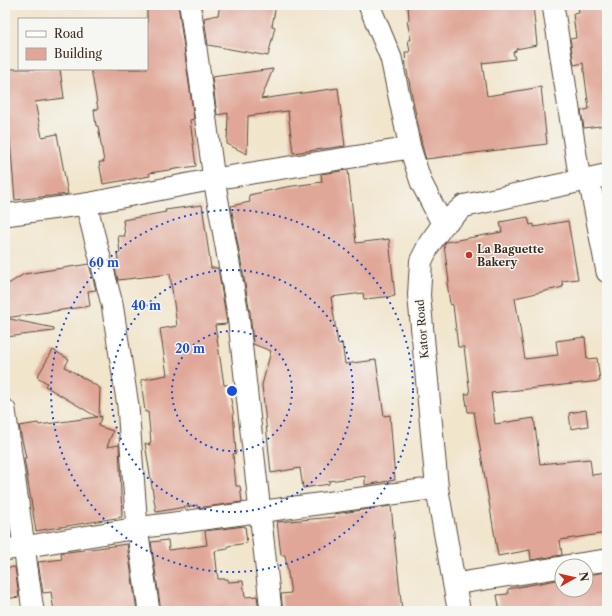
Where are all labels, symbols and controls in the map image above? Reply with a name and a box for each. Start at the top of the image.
legend [18,18,148,70]
text: Road [54,26,84,41]
text: Building [54,46,102,61]
place label: La Baguette Bakery [477,242,544,269]
marker: La Baguette Bakery [464,250,474,260]
text: 60 m [89,255,119,270]
text: 40 m [131,298,161,313]
street label: Kator Road [412,298,432,359]
text: 20 m [175,341,205,356]
centre of rings [225,384,239,398]
north arrow [554,558,594,598]
text: N [576,571,592,583]

